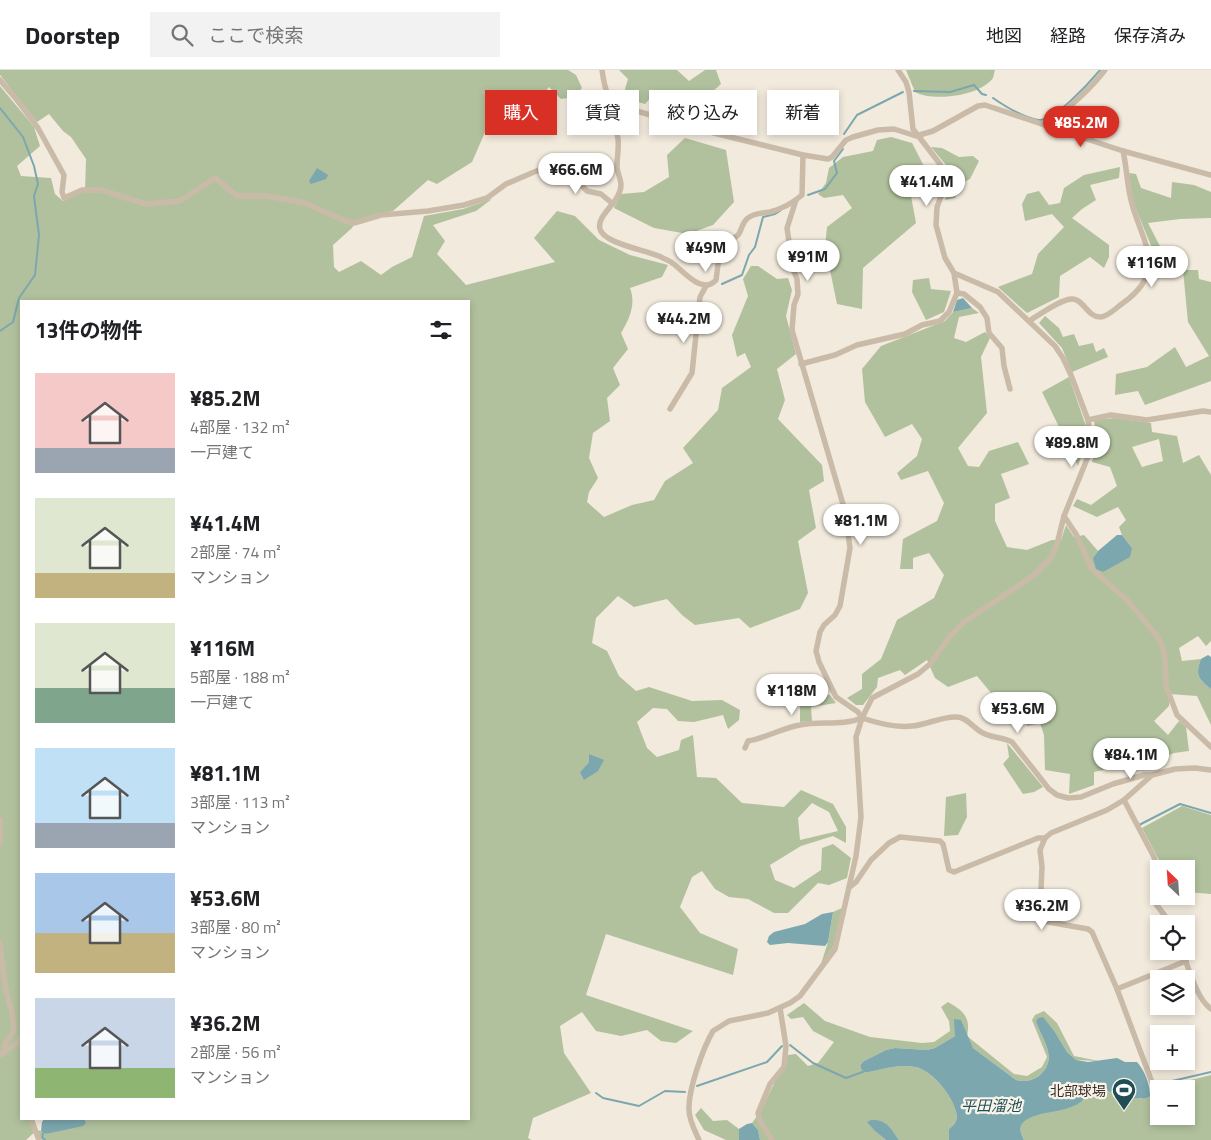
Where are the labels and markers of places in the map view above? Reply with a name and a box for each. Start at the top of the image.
pin: ¥85.2M [1040,106,1122,148]
pin: ¥66.6M [535,152,617,195]
pin: ¥41.4M [886,164,968,207]
pin: ¥49M [676,230,736,273]
pin: ¥91M [778,240,838,282]
pin: ¥116M [1117,246,1187,288]
pin: ¥44.2M [643,302,725,344]
pin: ¥89.8M [1031,426,1113,468]
pin: ¥81.1M [820,504,902,546]
pin: ¥118M [757,674,827,716]
pin: ¥53.6M [977,692,1059,734]
pin: ¥84.1M [1090,738,1172,780]
pin: ¥36.2M [1001,888,1083,931]
sports icon: 北部球場 [1111,1077,1137,1111]
place label: 北部球場 [1050,1080,1106,1101]

